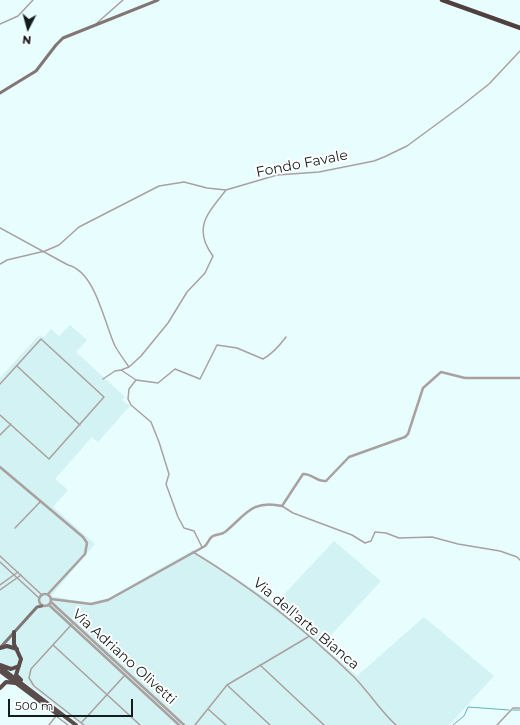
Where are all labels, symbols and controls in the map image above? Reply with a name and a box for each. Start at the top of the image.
north arrow [8,8,48,48]
text: N [22,33,32,47]
street label: Fondo Favale [255,147,349,181]
street label: Via dell'arte Bianca [250,575,362,673]
street label: Via Adriano Olivetti [69,606,179,708]
scale bar [10,691,135,717]
text: 500 m [15,698,54,713]

